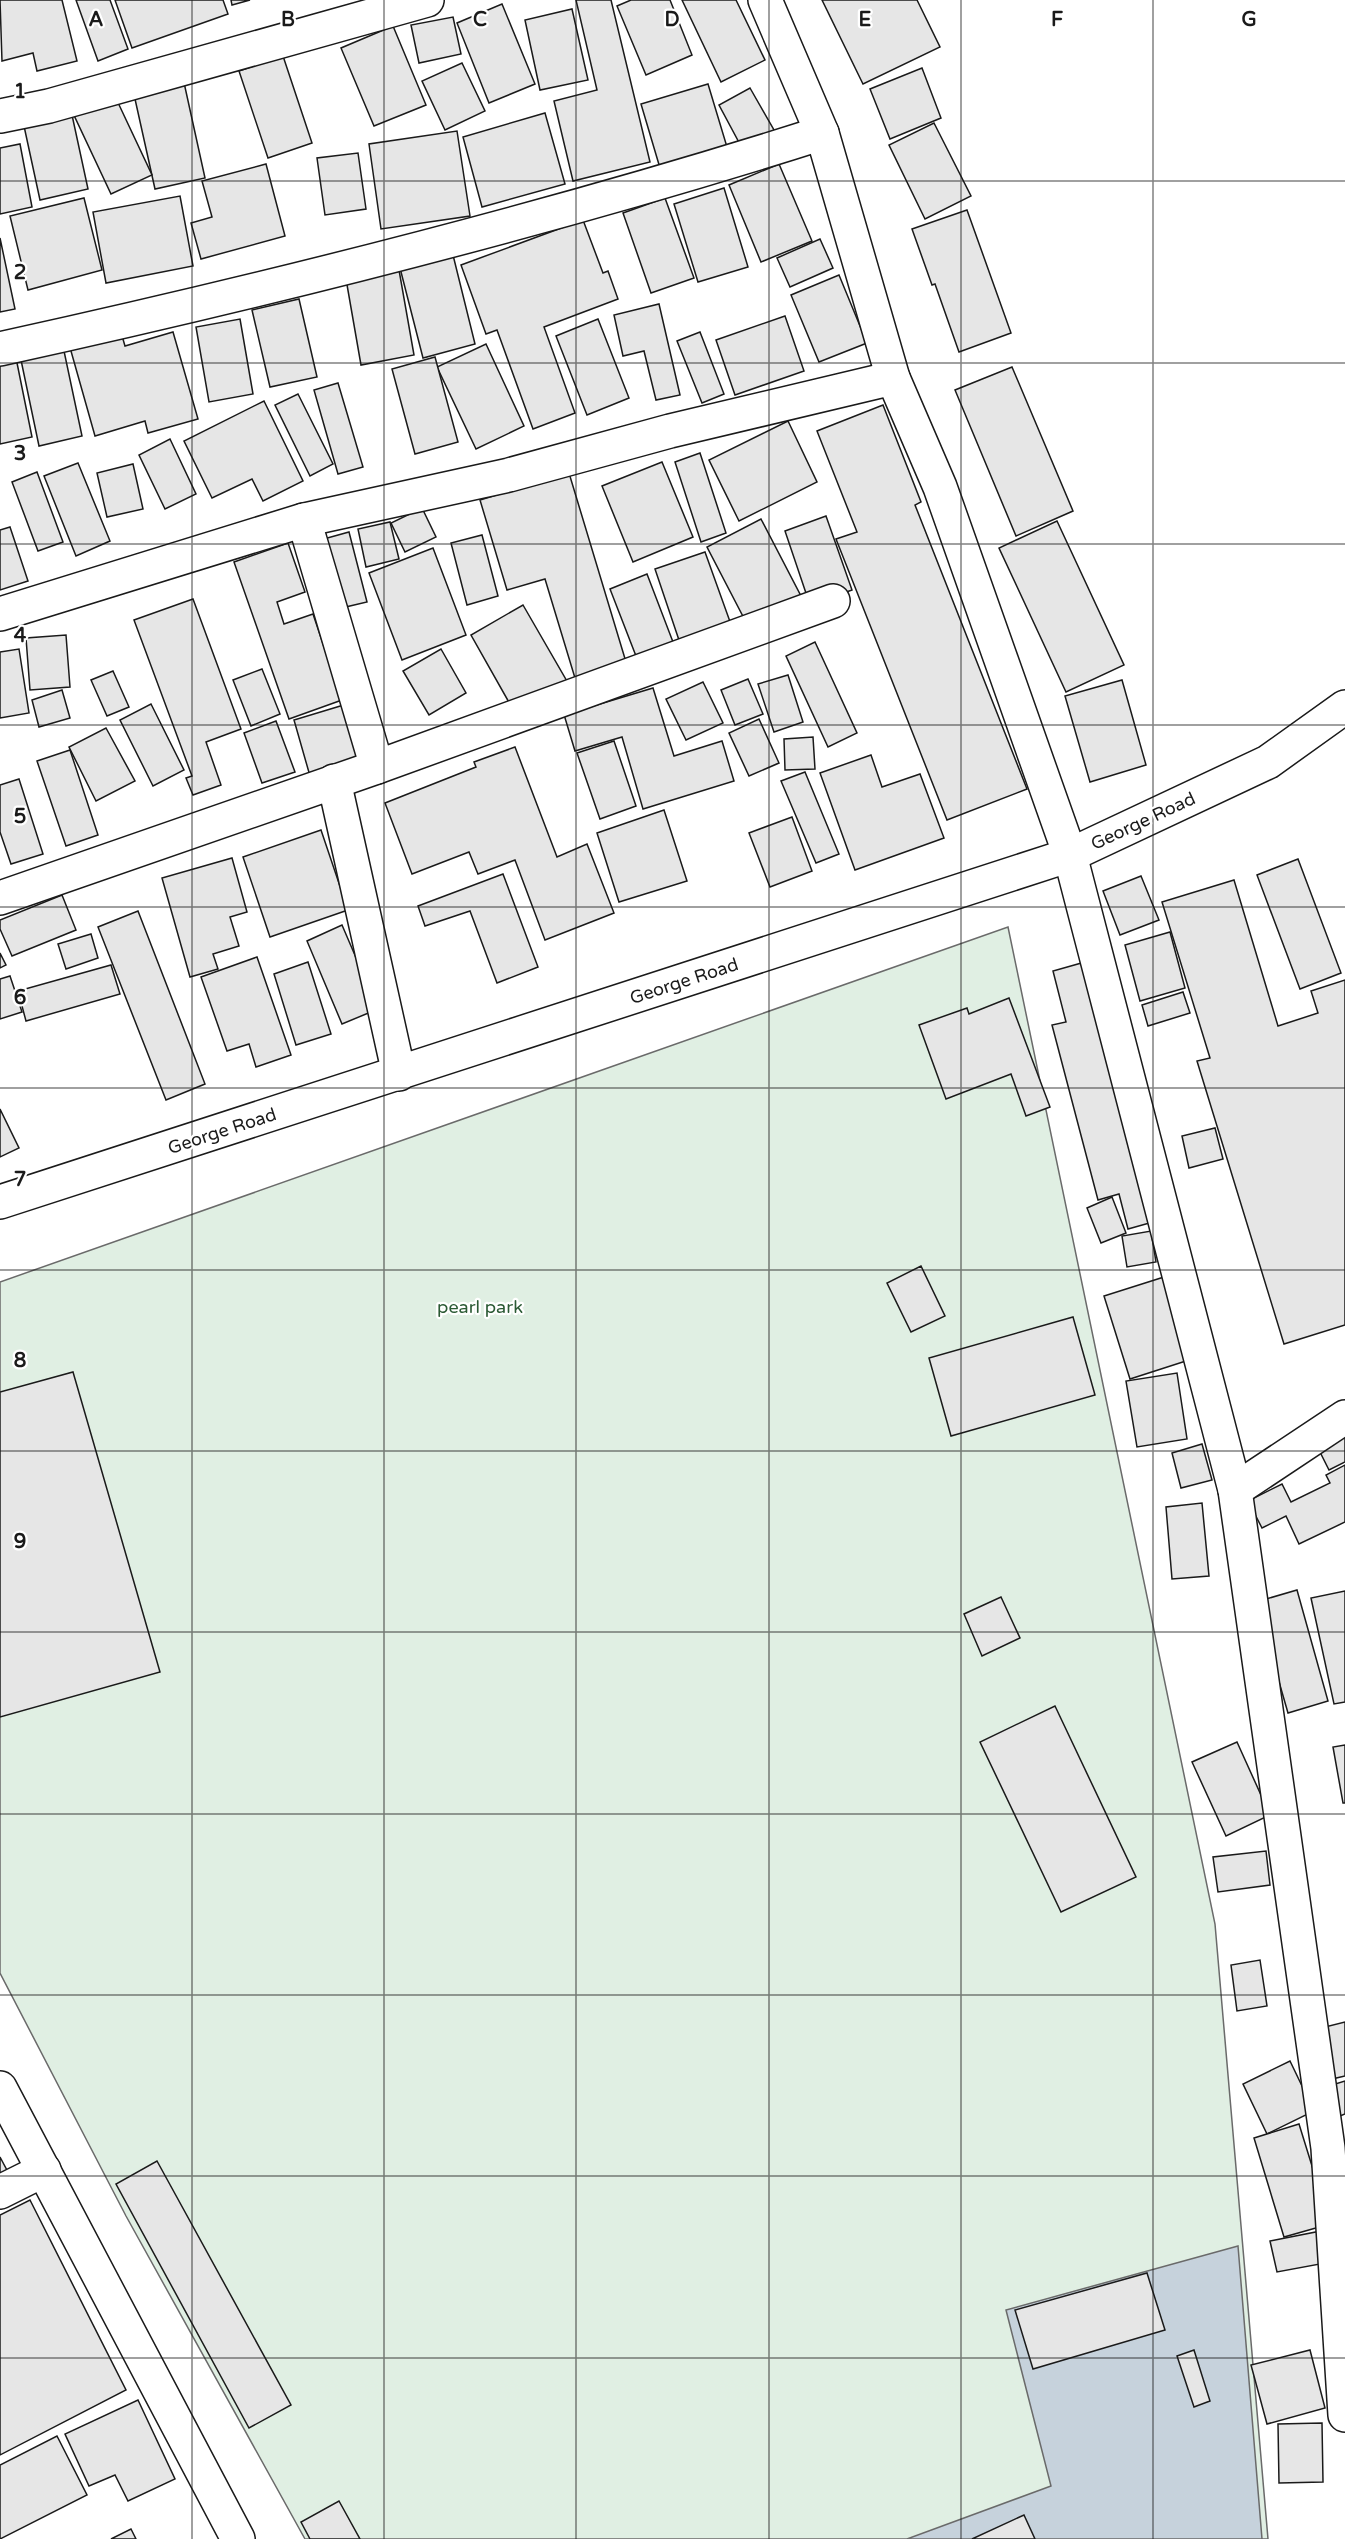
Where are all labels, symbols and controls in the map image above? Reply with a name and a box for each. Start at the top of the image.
text: A [89,8,104,32]
text: B [281,8,295,32]
text: C [473,8,487,32]
text: D [664,8,680,32]
text: E [859,8,872,32]
text: F [1051,8,1063,32]
text: G [1241,8,1257,32]
text: 1 [14,80,26,104]
text: 2 [14,261,26,285]
text: 3 [14,442,26,466]
text: 4 [14,624,27,648]
street label: George Road [1087,787,1199,855]
text: 5 [14,805,26,829]
street label: George Road [627,953,741,1009]
text: 6 [14,986,26,1010]
street label: George Road [165,1103,279,1159]
text: 7 [14,1168,26,1192]
park label: pearl park [437,1296,523,1318]
text: 8 [14,1349,26,1373]
text: 9 [14,1530,26,1554]

